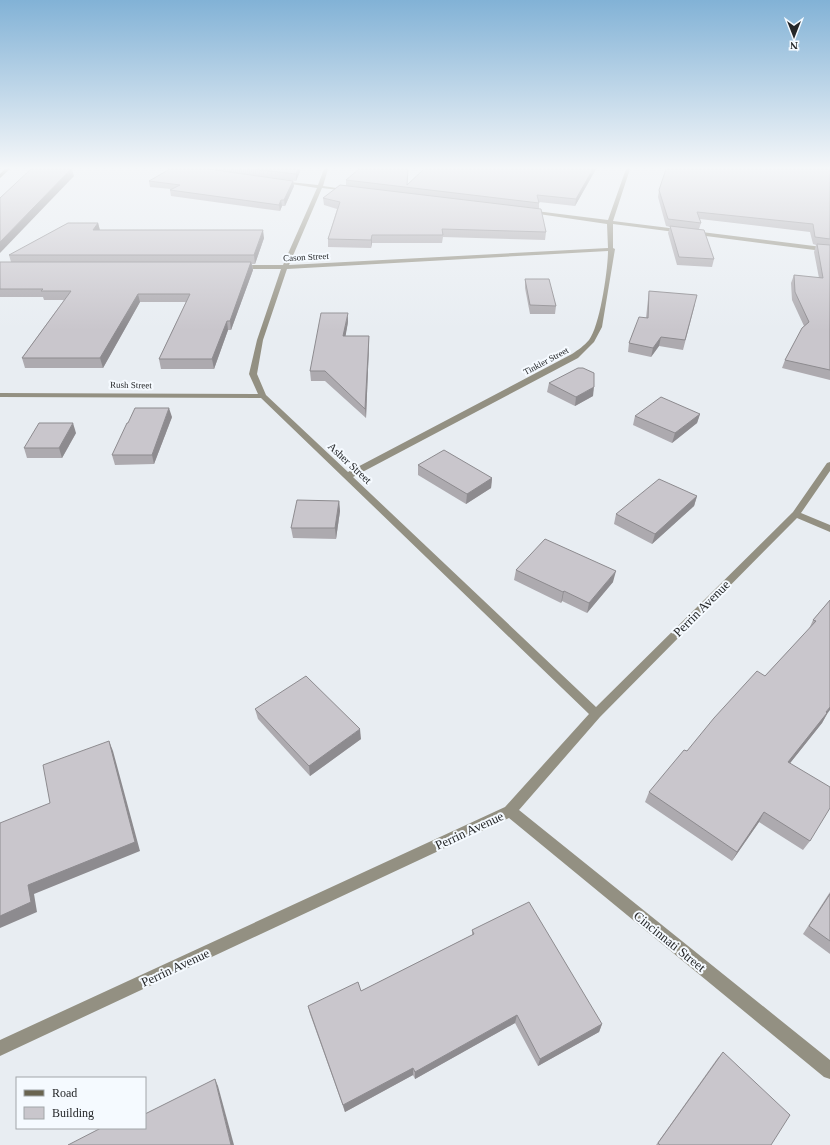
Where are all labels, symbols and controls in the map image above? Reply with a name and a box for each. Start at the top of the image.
north arrow [774,16,814,56]
text: N [790,40,798,52]
street label: Cason Street [283,251,330,263]
street label: Tinkler Street [522,345,571,377]
street label: Rush Street [110,380,152,390]
street label: Asher Street [326,440,374,486]
street label: Perrin Avenue [670,577,733,640]
street label: Perrin Avenue [433,808,506,853]
street label: Cincinnati Street [631,908,709,975]
street label: Perrin Avenue [139,945,212,990]
legend [16,1077,146,1129]
text: Road [52,1086,77,1100]
text: Building [52,1106,94,1120]

